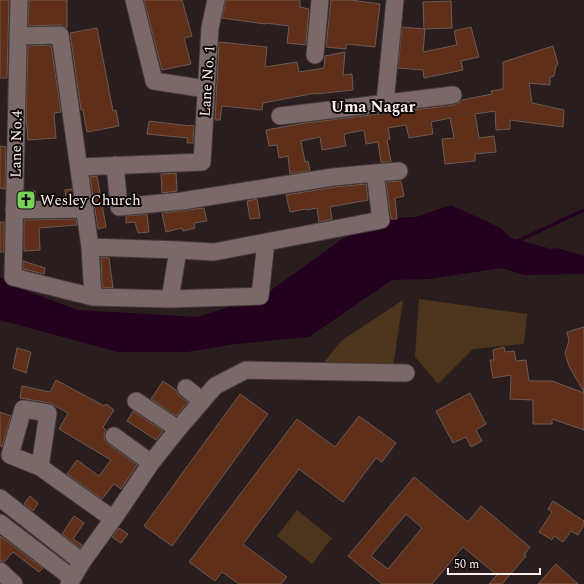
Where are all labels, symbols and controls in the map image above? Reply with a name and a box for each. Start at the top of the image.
street label: Lane No. 1 [194,45,221,117]
district label: Uma Nagar [331,95,416,119]
street label: Lane No.4 [4,109,29,178]
church icon: Wesley Church [15,189,37,211]
place label: Wesley Church [40,189,141,212]
scale bar [448,550,540,576]
text: 50 m [454,555,479,574]

